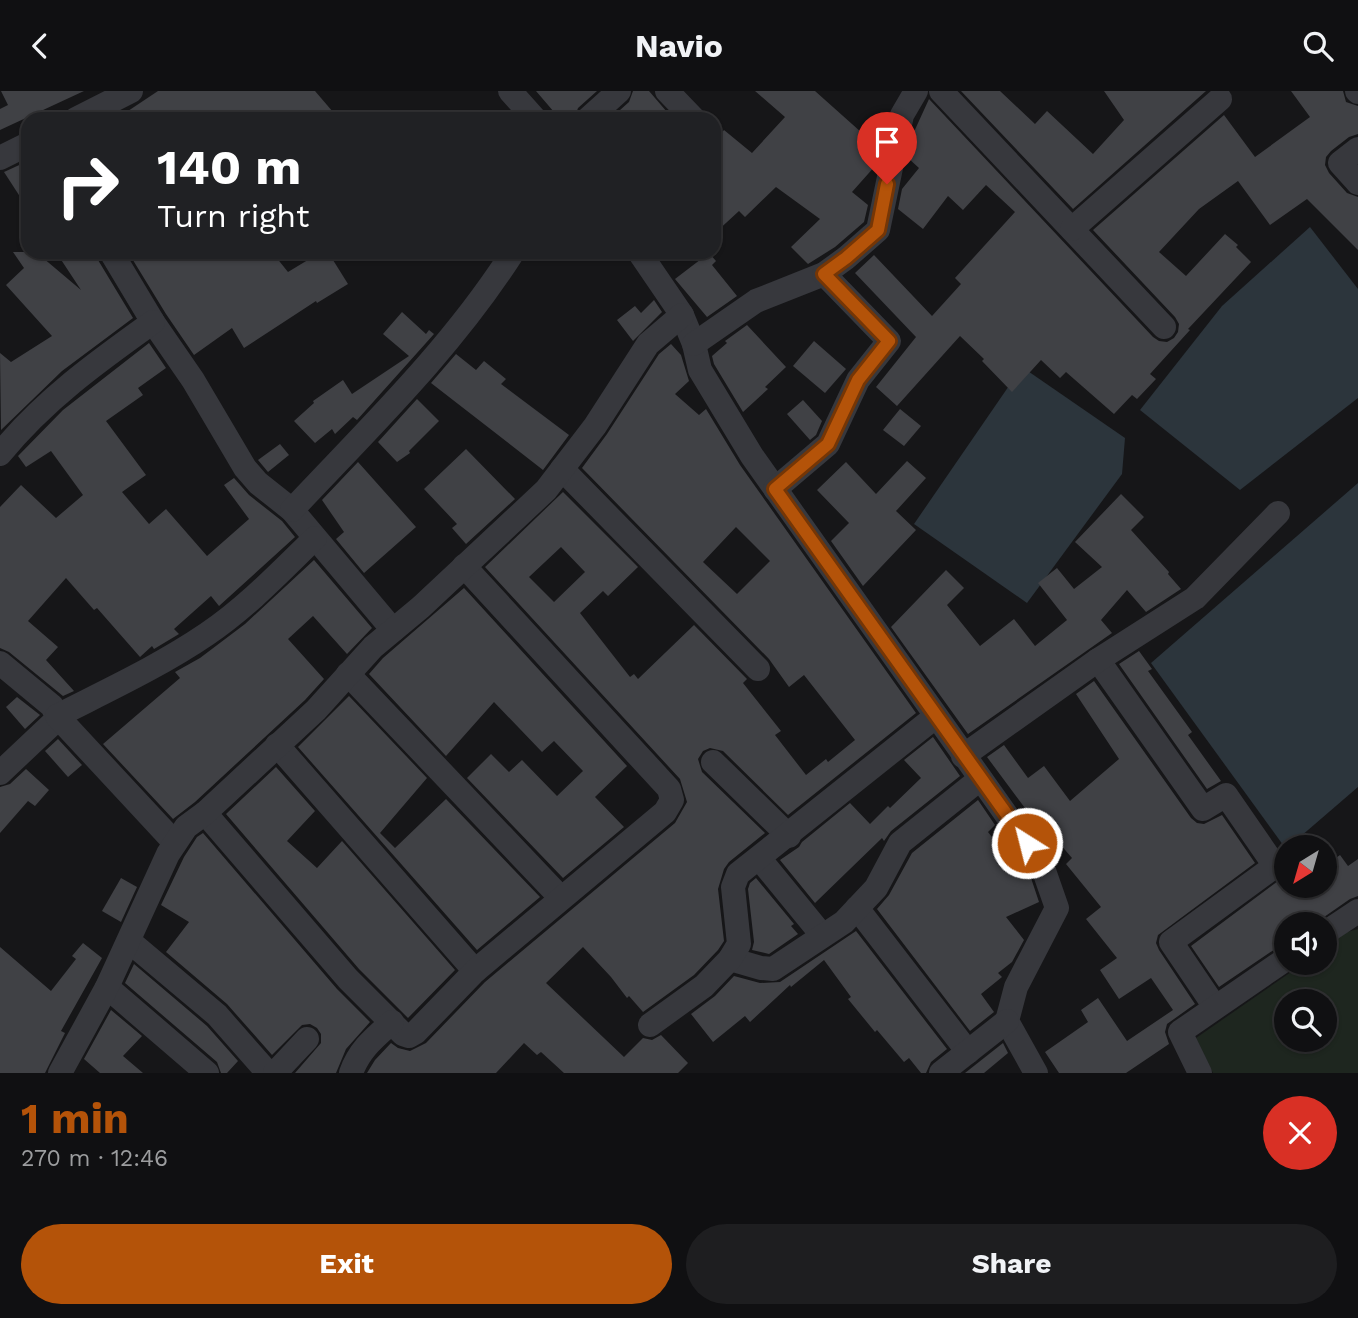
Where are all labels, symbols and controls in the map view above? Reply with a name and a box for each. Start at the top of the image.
icon: back [21,27,59,65]
text: Navio [635,27,723,65]
icon: search [1299,27,1337,65]
pin [857,112,917,184]
icon: arrive [868,123,906,161]
text: 140 m [157,138,301,196]
icon: right [42,140,133,231]
text: Turn right [157,197,309,235]
position arrow [990,806,1064,880]
north arrow [1274,835,1337,898]
map controls [1274,835,1337,1052]
button: sound [1274,912,1337,975]
button: search [1274,989,1337,1052]
text: 1 min [21,1094,129,1143]
button: close [1263,1096,1337,1170]
text: 270 m · 12:46 [21,1145,168,1172]
button: Exit [21,1224,672,1304]
button: Share [686,1224,1337,1304]

